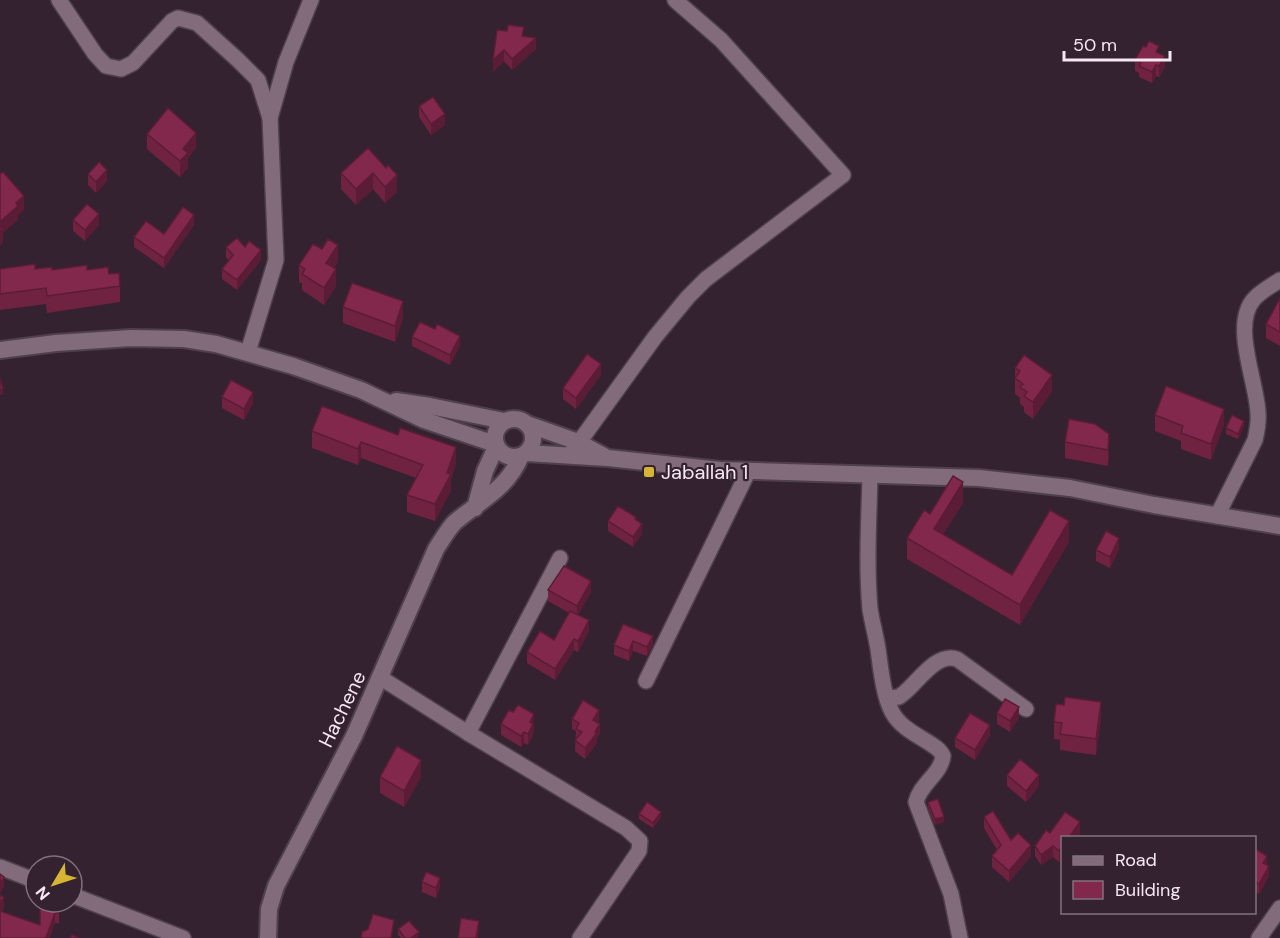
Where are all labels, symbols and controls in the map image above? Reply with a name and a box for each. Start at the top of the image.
scale bar [1064,24,1170,62]
text: 50 m [1073,33,1117,57]
place label: Jaballah 1 [661,459,748,485]
marker: Jaballah 1 [642,465,656,479]
street label: Hachene [312,667,372,751]
legend [1061,836,1256,914]
text: Road [1115,848,1157,872]
north arrow [24,854,84,914]
text: Building [1115,878,1180,902]
text: N [31,882,55,904]

